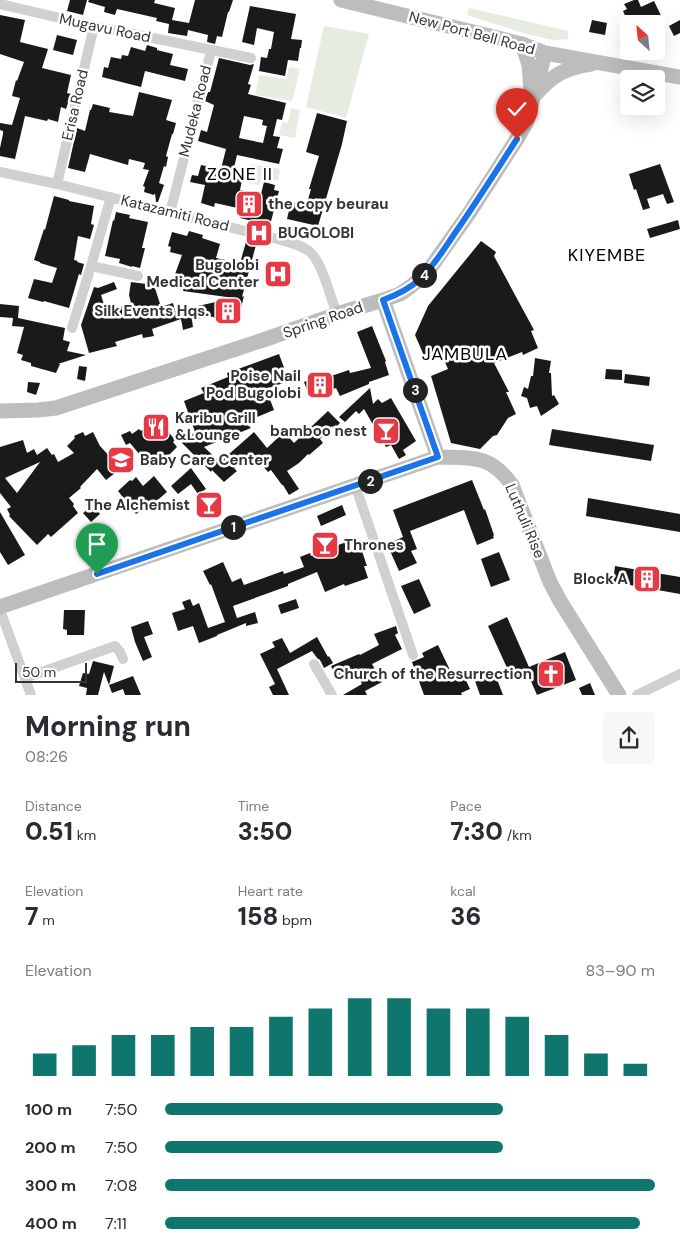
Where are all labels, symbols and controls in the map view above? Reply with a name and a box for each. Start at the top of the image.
street label: New Port Bell Road [407,7,537,59]
street label: Mugavu Road [57,9,153,47]
north arrow [620,15,665,60]
map controls [620,15,665,115]
street label: Mudeka Road [174,63,216,159]
street label: Erisa Road [57,68,93,142]
button: layers [620,70,665,115]
pin [496,88,538,139]
icon: check [503,95,531,123]
district label: ZONE II [207,162,273,186]
building icon: the copy beurau [234,189,264,219]
street label: Katazamiti Road [119,190,231,236]
place label: the copy beurau [268,194,389,214]
hospital icon: BUGOLOBI [244,218,274,248]
place label: BUGOLOBI [278,223,354,243]
district label: KIYEMBE [568,243,646,267]
place label: Bugolobi Medical Center [146,255,259,292]
hospital icon: Bugolobi Medical Center [263,259,293,289]
pin: 4 [412,262,436,288]
text: 4 [420,266,429,284]
building icon: Silk Events Hqs. [213,296,243,326]
street label: Spring Road [280,297,366,343]
place label: Silk Events Hqs. [94,301,209,321]
district label: JAMBULA [422,342,508,366]
place label: Poise Nail Pod Bugolobi [206,366,301,403]
building icon: Poise Nail Pod Bugolobi [305,370,335,400]
pin: 3 [402,378,428,402]
text: 3 [411,381,420,399]
place label: Karibu Grill &Lounge [175,408,256,445]
restaurant icon: Karibu Grill &Lounge [141,412,171,442]
bar icon: bamboo nest [371,416,401,446]
place label: bamboo nest [270,421,367,441]
school or university icon: Baby Care Center [106,445,136,475]
place label: Baby Care Center [140,450,269,470]
pin: 2 [358,468,382,494]
text: 2 [366,472,375,490]
street label: Luthuli Rise [500,481,550,561]
bar icon: The Alchemist [194,490,224,520]
place label: The Alchemist [85,495,190,515]
pin: 1 [220,514,246,540]
text: 1 [231,518,236,536]
pin [76,523,118,574]
icon: arrive [83,530,111,558]
bar icon: Thrones [310,530,340,560]
place label: Thrones [344,535,404,555]
building icon: Block A [632,564,662,594]
place label: Block A [573,569,628,589]
church icon: Church of the Resurrection [536,659,566,689]
scale bar [15,660,88,683]
text: 50 m [22,663,56,681]
place label: Church of the Resurrection [333,664,532,684]
text: Morning run [25,708,191,745]
button: share [603,712,655,764]
text: 08:26 [25,746,68,767]
text: Distance [25,797,82,815]
text: Time [238,797,269,815]
text: Pace [450,797,482,815]
text: 0.51 [25,815,73,848]
text: 3:50 [238,815,292,848]
text: 7:30 [450,815,503,848]
text: km [73,826,96,844]
text: /km [503,826,532,844]
text: Elevation [25,882,83,900]
text: Heart rate [238,882,303,900]
text: kcal [450,882,476,900]
text: 7 [25,900,38,933]
text: 158 [238,900,278,933]
text: 36 [450,900,481,933]
text: m [38,911,55,929]
text: bpm [278,911,312,929]
text: Elevation [25,960,92,981]
text: 83–90 m [586,960,655,981]
text: 100 m [25,1099,72,1120]
text: 7:50 [105,1099,137,1120]
text: 200 m [25,1137,76,1158]
text: 7:50 [105,1137,137,1158]
text: 300 m [25,1175,76,1196]
text: 7:08 [105,1175,137,1196]
text: 400 m [25,1213,77,1234]
text: 7:11 [105,1213,127,1234]

